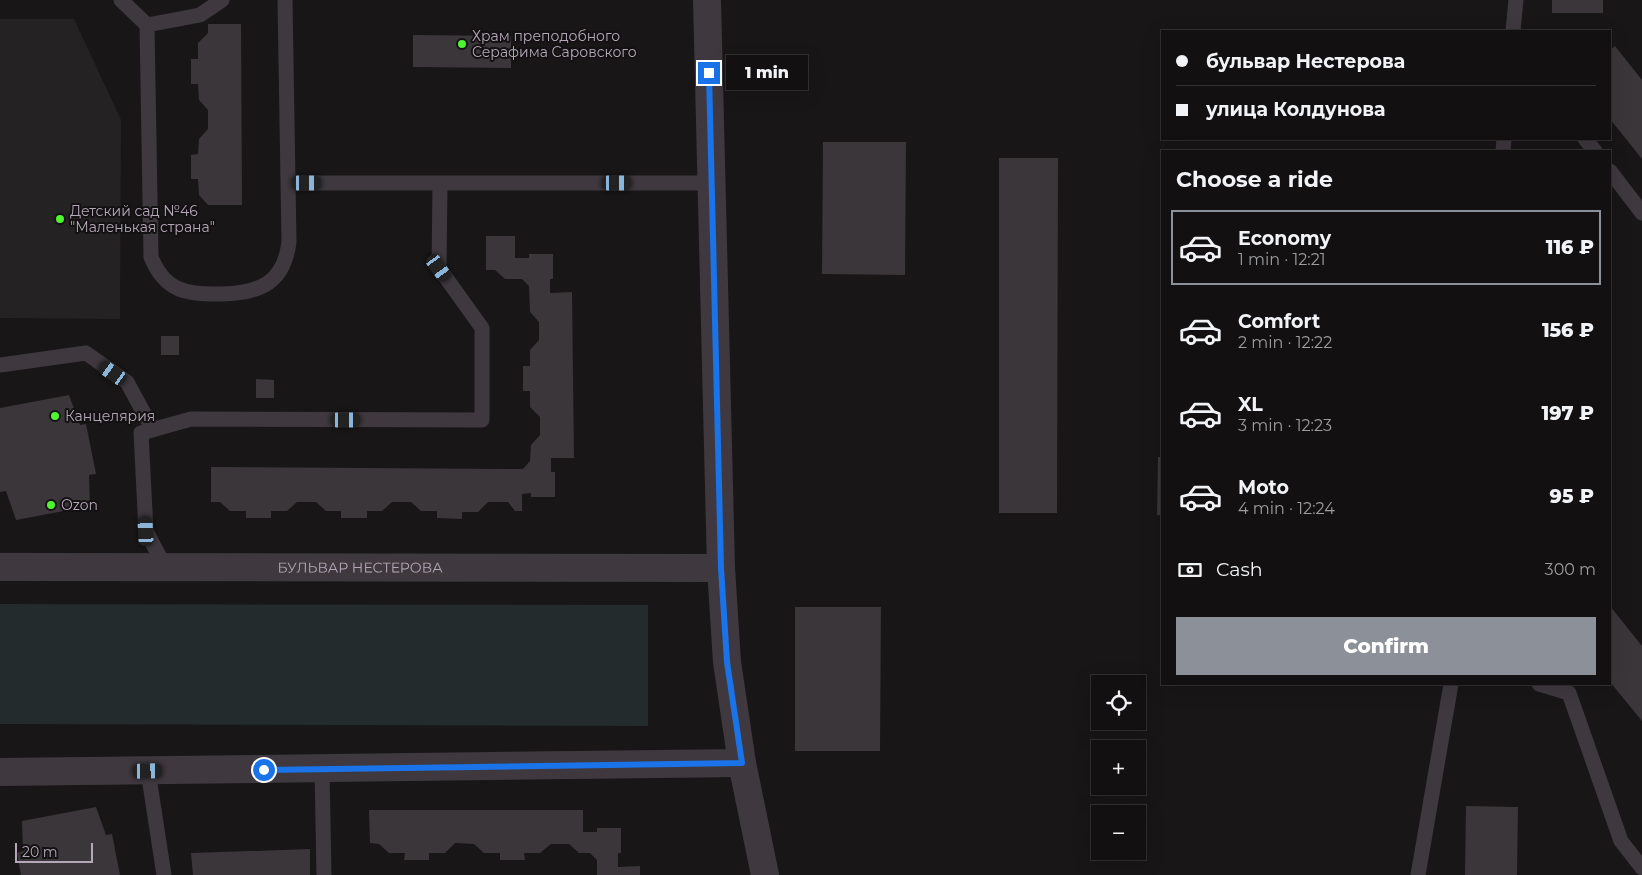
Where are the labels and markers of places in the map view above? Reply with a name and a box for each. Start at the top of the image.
place label: Храм преподобного Серафима Саровского [472,27,637,61]
marker: Храм преподобного Серафима Саровского [456,38,468,50]
place label: Детский сад №46 "Маленькая страна" [70,202,215,236]
marker: Детский сад №46 "Маленькая страна" [54,213,66,225]
place label: Канцелярия [65,407,155,425]
marker: Канцелярия [49,410,61,422]
place label: Ozon [61,496,98,514]
marker: Ozon [45,499,57,511]

